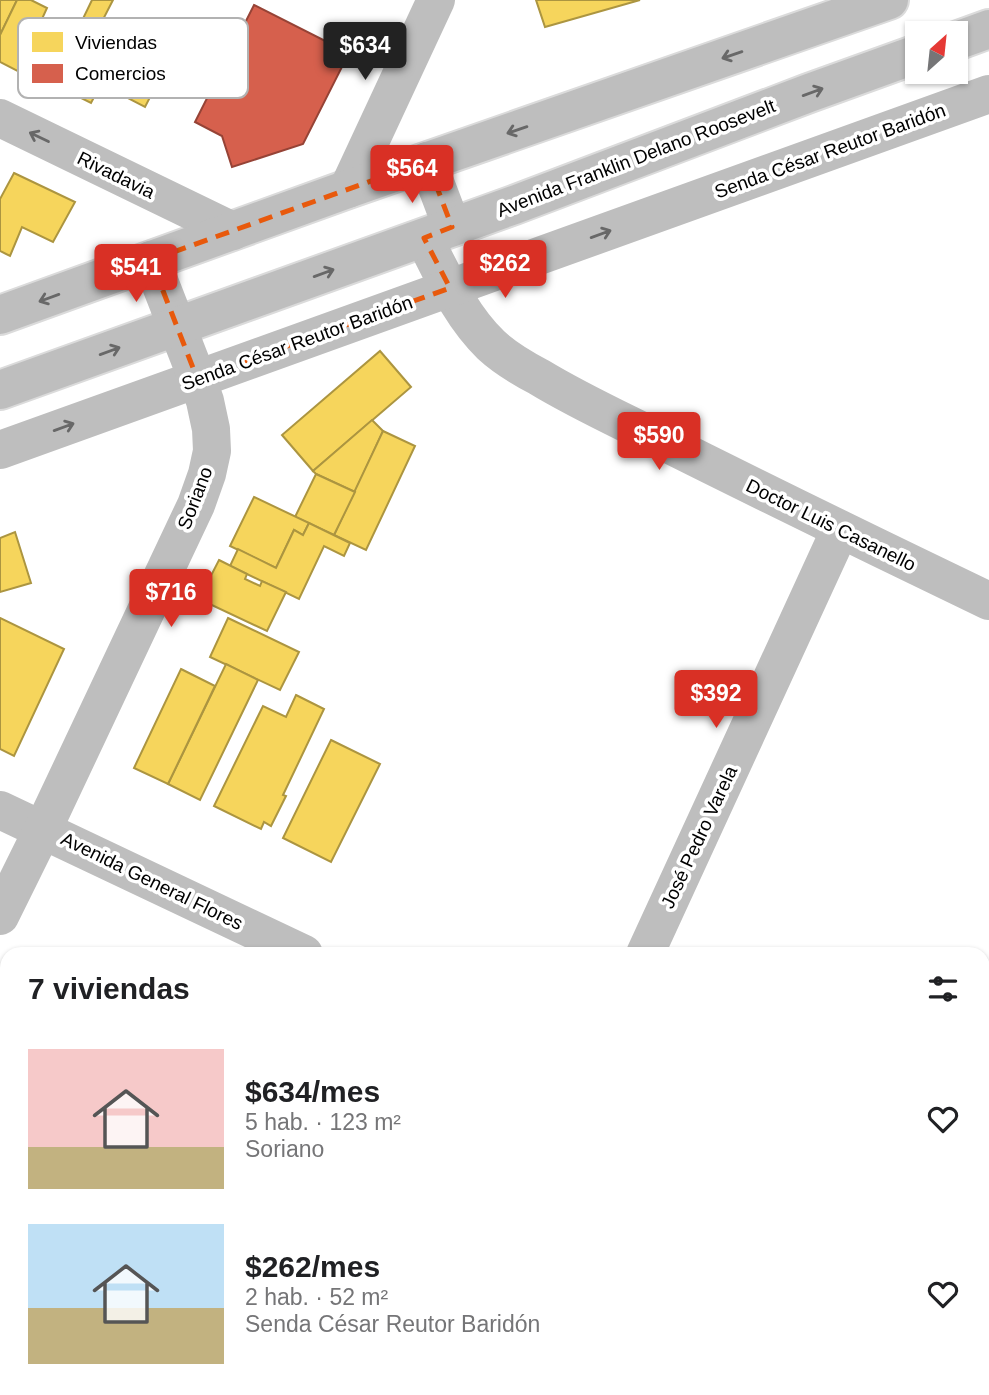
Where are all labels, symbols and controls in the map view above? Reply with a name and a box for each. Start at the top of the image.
legend [18,18,248,98]
north arrow [905,21,968,84]
map controls [905,21,968,84]
pin: $634 [324,22,406,82]
text: Viviendas [75,32,157,53]
text: $634 [339,32,391,58]
one-way arrow [721,50,743,62]
text: Comercios [75,63,166,84]
one-way arrow [802,85,824,97]
street label: Avenida Franklin Delano Roosevelt [494,95,779,221]
street label: Senda César Reutor Baridón [712,99,948,203]
one-way arrow [506,124,528,137]
one-way arrow [29,130,50,144]
pin: $564 [371,146,453,205]
street label: Rivadavia [74,147,158,203]
text: $564 [386,155,438,181]
one-way arrow [590,227,612,239]
pin: $262 [464,240,546,300]
pin: $541 [95,244,177,304]
text: $262 [479,250,531,276]
text: $541 [110,254,162,280]
one-way arrow [313,266,335,279]
street label: Senda César Reutor Baridón [179,291,415,395]
one-way arrow [39,292,61,305]
one-way arrow [99,343,121,356]
pin: $590 [618,412,700,472]
one-way arrow [53,420,75,432]
text: $590 [633,422,685,448]
street label: Soriano [173,464,217,532]
street label: Doctor Luis Casanello [743,475,919,575]
pin: $716 [130,570,212,629]
text: $716 [145,579,197,605]
pin: $392 [675,670,757,730]
text: $392 [690,680,742,706]
street label: José Pedro Varela [657,762,741,912]
street label: Avenida General Flores [58,828,246,934]
icon: filters [924,970,962,1008]
text: 7 viviendas [28,972,190,1005]
text: $634/mes [245,1075,380,1108]
icon: home [84,1077,168,1161]
icon: heart [924,1100,962,1138]
text: 5 hab. · 123 m² [245,1109,401,1135]
text: Soriano [245,1136,324,1162]
text: $262/mes [245,1250,380,1283]
icon: home [84,1252,168,1336]
icon: heart [924,1275,962,1313]
text: 2 hab. · 52 m² [245,1284,388,1310]
text: Senda César Reutor Baridón [245,1311,540,1337]

